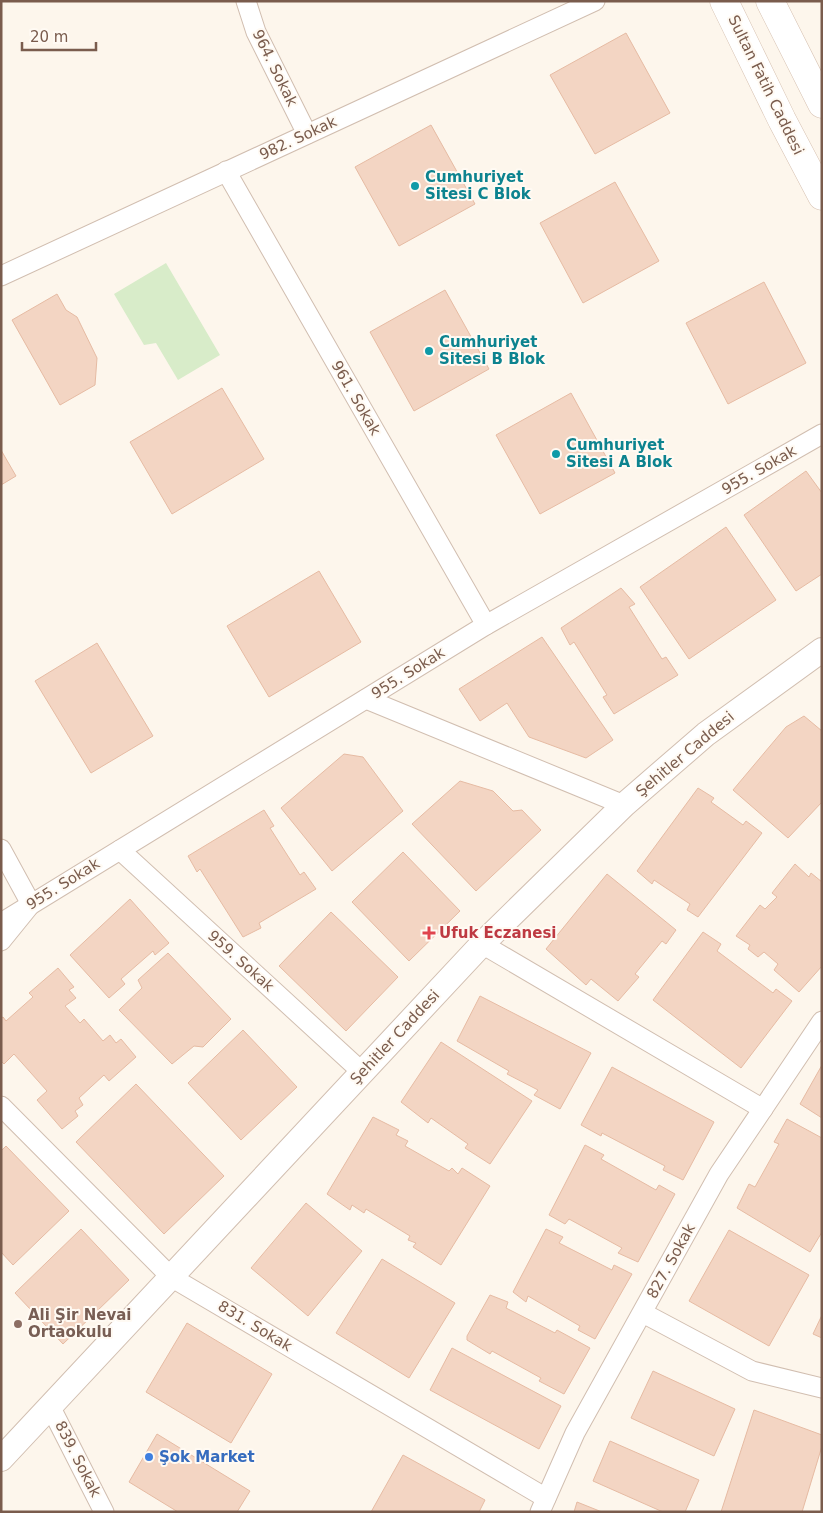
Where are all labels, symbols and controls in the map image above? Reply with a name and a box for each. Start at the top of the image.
street label: Sultan Fatih Caddesi [724,12,808,158]
scale bar [22,20,96,52]
street label: 964. Sokak [249,27,301,110]
text: 20 m [30,28,68,46]
street label: 982. Sokak [257,112,340,164]
place label: Cumhuriyet Sitesi C Blok [425,168,532,203]
marker: Cumhuriyet Sitesi C Blok [409,180,421,192]
place label: Cumhuriyet Sitesi B Blok [439,333,546,368]
marker: Cumhuriyet Sitesi B Blok [423,345,435,357]
street label: 961. Sokak [327,357,385,439]
place label: Cumhuriyet Sitesi A Blok [566,436,673,471]
street label: 955. Sokak [718,441,800,499]
marker: Cumhuriyet Sitesi A Blok [550,448,562,460]
street label: 955. Sokak [368,643,448,703]
street label: Şehitler Caddesi [632,708,738,800]
street label: 955. Sokak [23,854,103,914]
place label: Ufuk Eczanesi [439,924,557,942]
street label: 959. Sokak [204,926,278,996]
marker: Ufuk Eczanesi [423,927,435,939]
street label: Şehitler Caddesi [347,986,443,1088]
street label: 827. Sokak [643,1220,699,1302]
street label: 831. Sokak [215,1297,296,1355]
place label: Ali Şir Nevai Ortaokulu [28,1306,131,1341]
marker: Ali Şir Nevai Ortaokulu [12,1318,24,1330]
street label: 839. Sokak [51,1418,105,1500]
place label: Şok Market [159,1448,255,1466]
marker: Şok Market [143,1451,155,1463]

